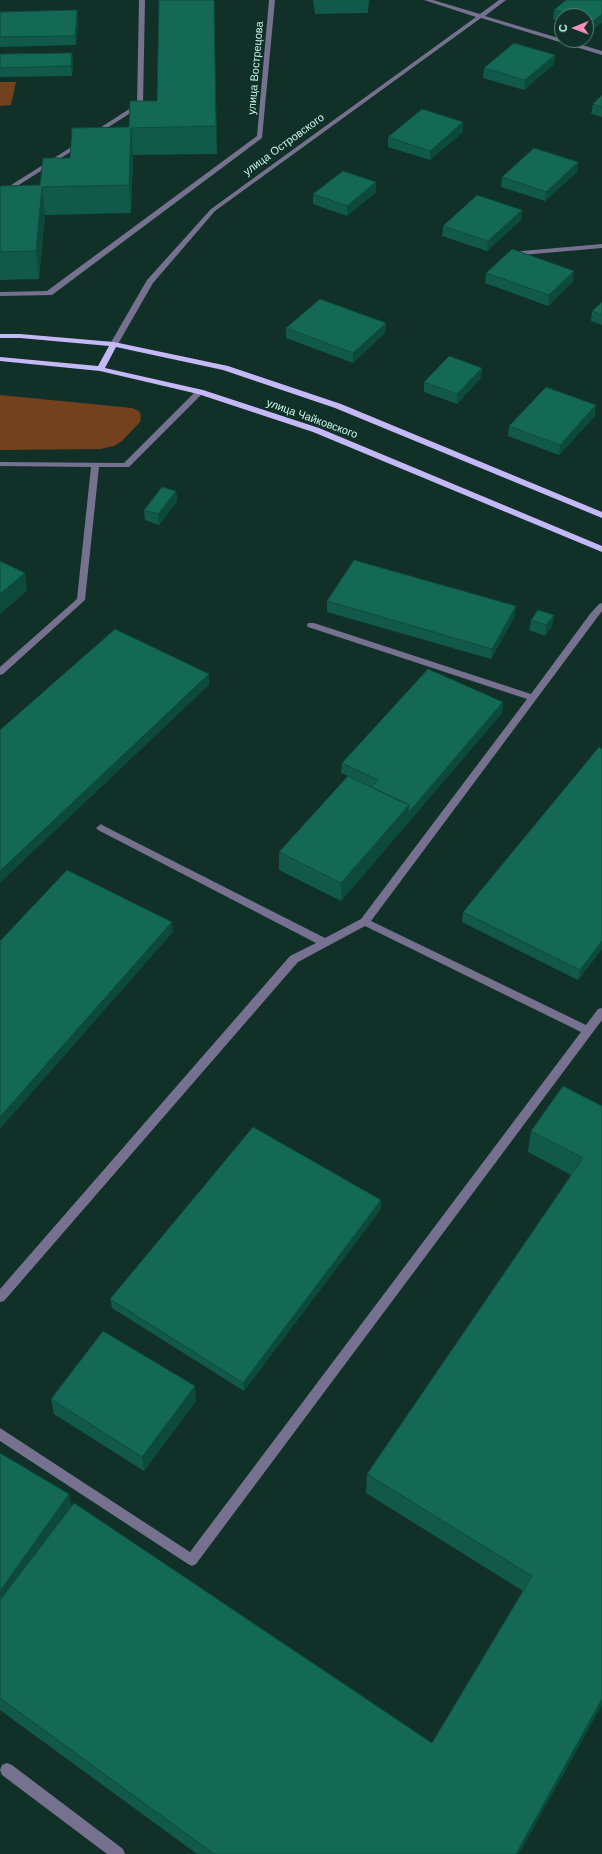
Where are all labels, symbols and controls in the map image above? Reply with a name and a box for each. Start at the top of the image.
north arrow [554,8,594,48]
street label: улица Вострецова [245,21,267,115]
text: С [557,24,569,32]
street label: улица Островского [241,111,327,179]
street label: улица Чайковского [265,396,359,442]

